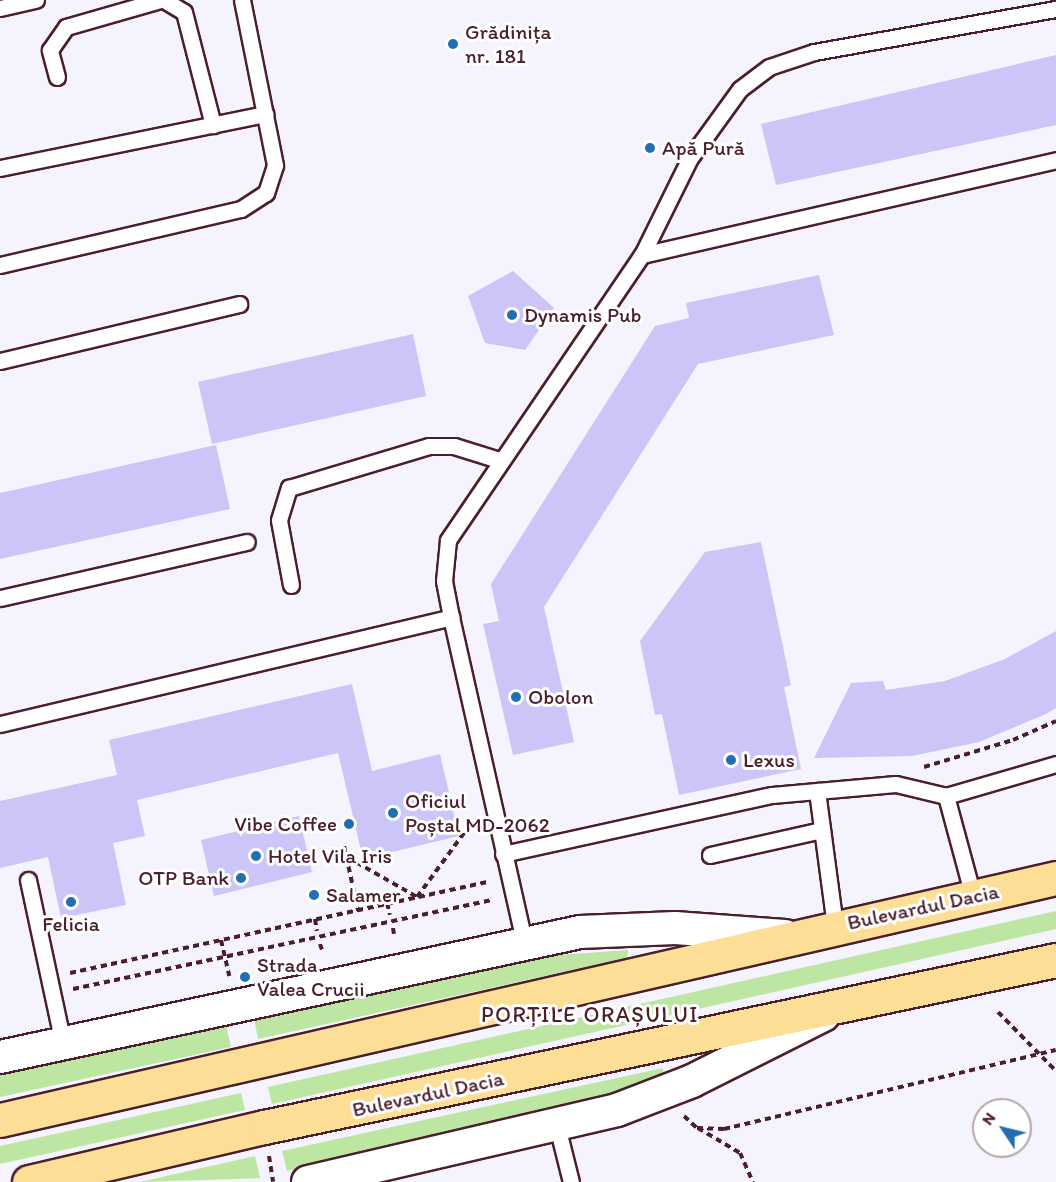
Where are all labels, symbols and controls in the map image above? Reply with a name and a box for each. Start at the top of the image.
place label: Grădinița nr. 181 [465,19,551,69]
marker: Grădinița nr. 181 [446,37,460,51]
place label: Apă Pură [662,135,745,161]
marker: Apă Pură [643,141,657,155]
place label: Dynamis Pub [524,302,641,328]
marker: Dynamis Pub [505,308,519,322]
place label: Obolon [528,684,593,710]
marker: Obolon [509,690,523,704]
place label: Lexus [743,747,795,773]
marker: Lexus [724,753,738,767]
place label: Oficiul Poștal MD-2062 [405,788,550,838]
marker: Oficiul Poștal MD-2062 [386,806,400,820]
place label: Vibe Coffee [234,811,337,837]
marker: Vibe Coffee [342,817,356,831]
place label: Hotel Vila Iris [268,843,391,869]
marker: Hotel Vila Iris [249,849,263,863]
place label: OTP Bank [138,865,229,891]
marker: OTP Bank [234,871,248,885]
street label: Bulevardul Dacia [845,879,1001,935]
place label: Salamer [326,882,400,908]
marker: Salamer [307,888,321,902]
marker: Felicia [64,895,78,909]
place label: Felicia [42,911,100,937]
place label: Strada Valea Crucii [257,952,365,1002]
marker: Strada Valea Crucii [238,970,252,984]
district label: PORȚILE ORAȘULUI [483,1002,697,1028]
street label: Bulevardul Dacia [350,1066,506,1122]
north arrow [972,1098,1032,1158]
text: N [978,1109,999,1128]

